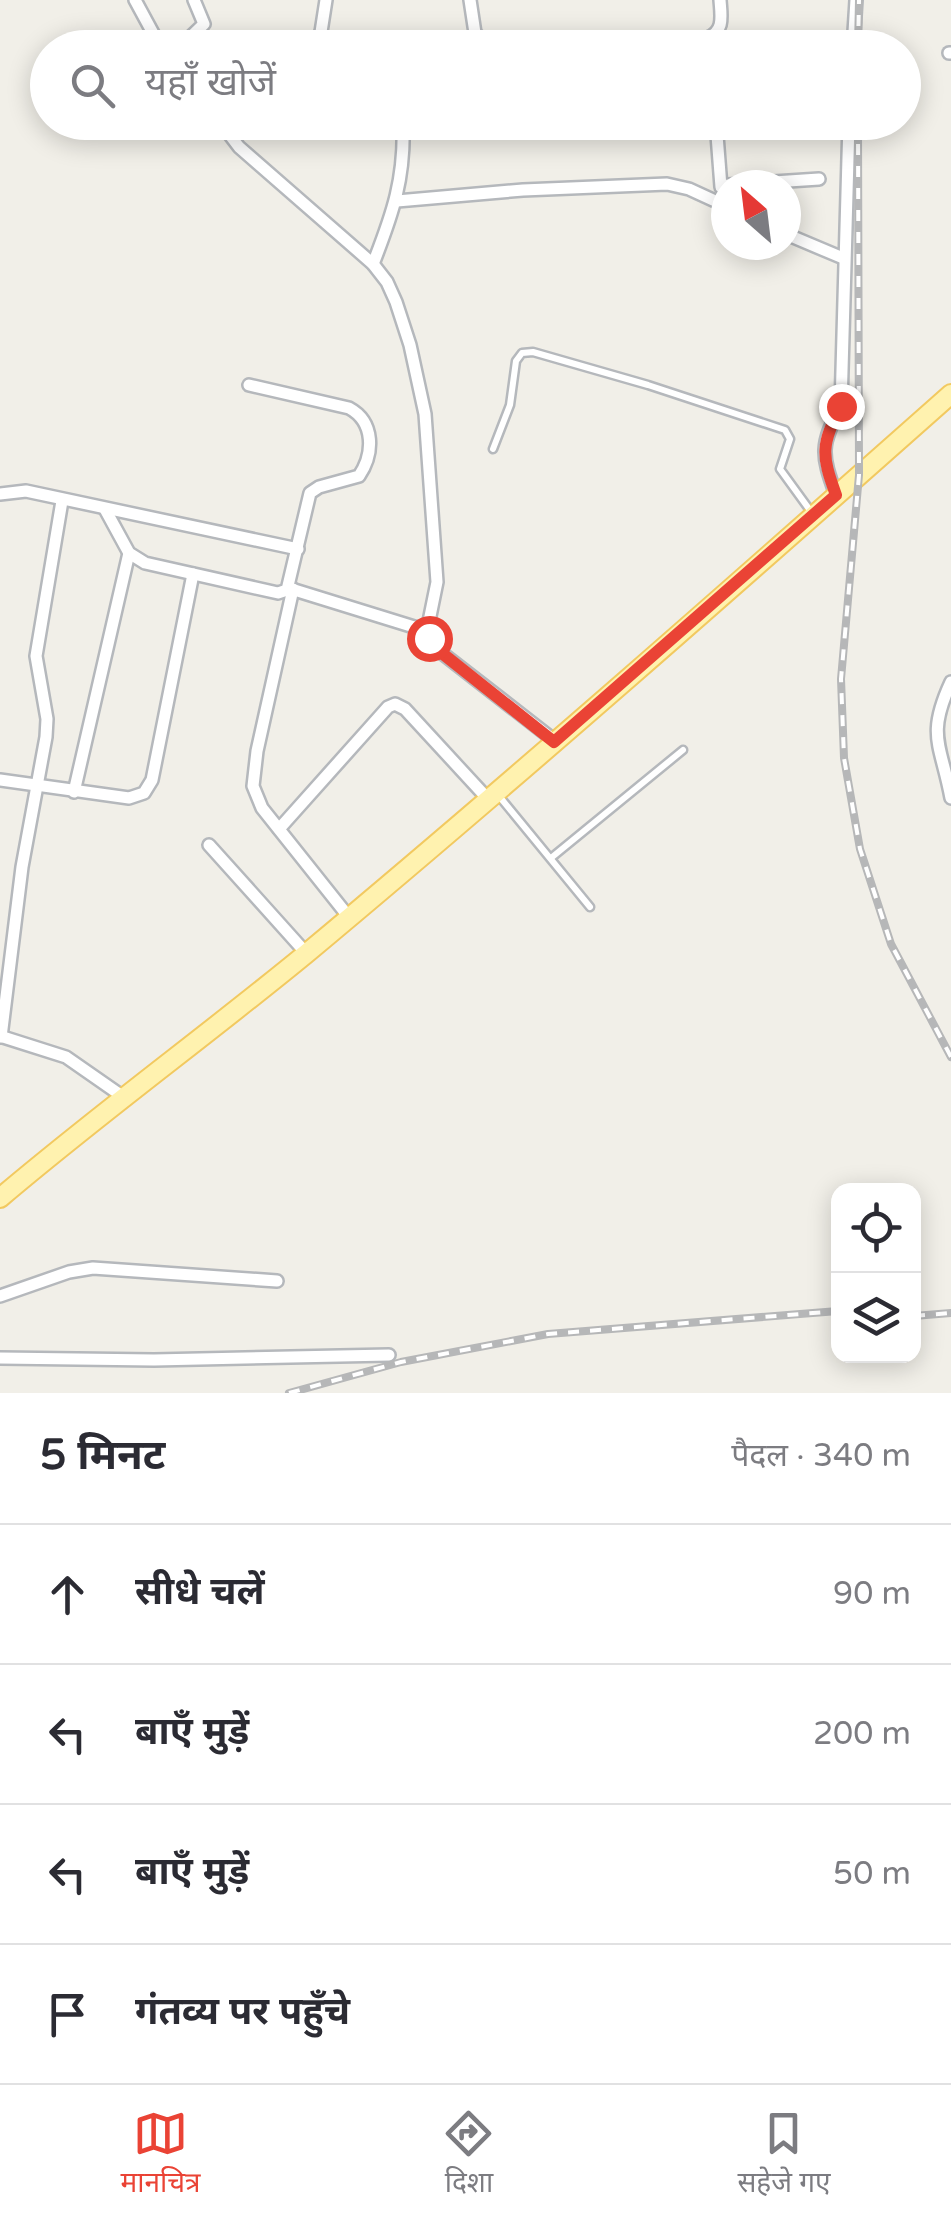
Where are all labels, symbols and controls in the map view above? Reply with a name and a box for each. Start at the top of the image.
search box [30,30,921,140]
icon: search [65,58,120,113]
text: यहाँ खोजें [145,60,276,106]
north arrow [711,170,801,260]
route end [819,384,865,430]
route start [407,616,453,662]
map controls [831,1183,921,1363]
button: locate [831,1183,921,1273]
button: layers [831,1273,921,1363]
text: 5 मिनट [40,1430,165,1481]
text: पैदल · 340 m [731,1437,911,1475]
icon: ahead [40,1567,95,1622]
text: सीधे चलें [135,1569,265,1615]
text: 90 m [833,1575,911,1613]
icon: left [40,1707,95,1762]
text: बाएँ मुड़ें [135,1709,249,1755]
text: 200 m [813,1715,911,1753]
icon: left [40,1847,95,1902]
text: बाएँ मुड़ें [135,1849,249,1895]
text: 50 m [833,1855,911,1893]
icon: arrive [40,1987,95,2042]
text: गंतव्य पर पहुँचे [135,1989,350,2035]
tab: मानचित्र [120,2106,201,2203]
tab: दिशा [441,2106,496,2203]
tab: सहेजे गए [737,2106,831,2203]

